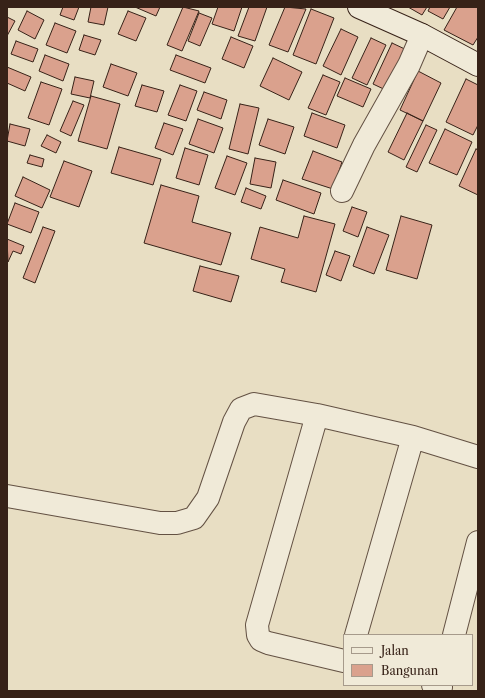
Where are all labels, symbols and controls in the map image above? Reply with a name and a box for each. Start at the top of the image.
legend [343,634,473,686]
text: Jalan [381,643,409,658]
text: Bangunan [381,663,438,678]

